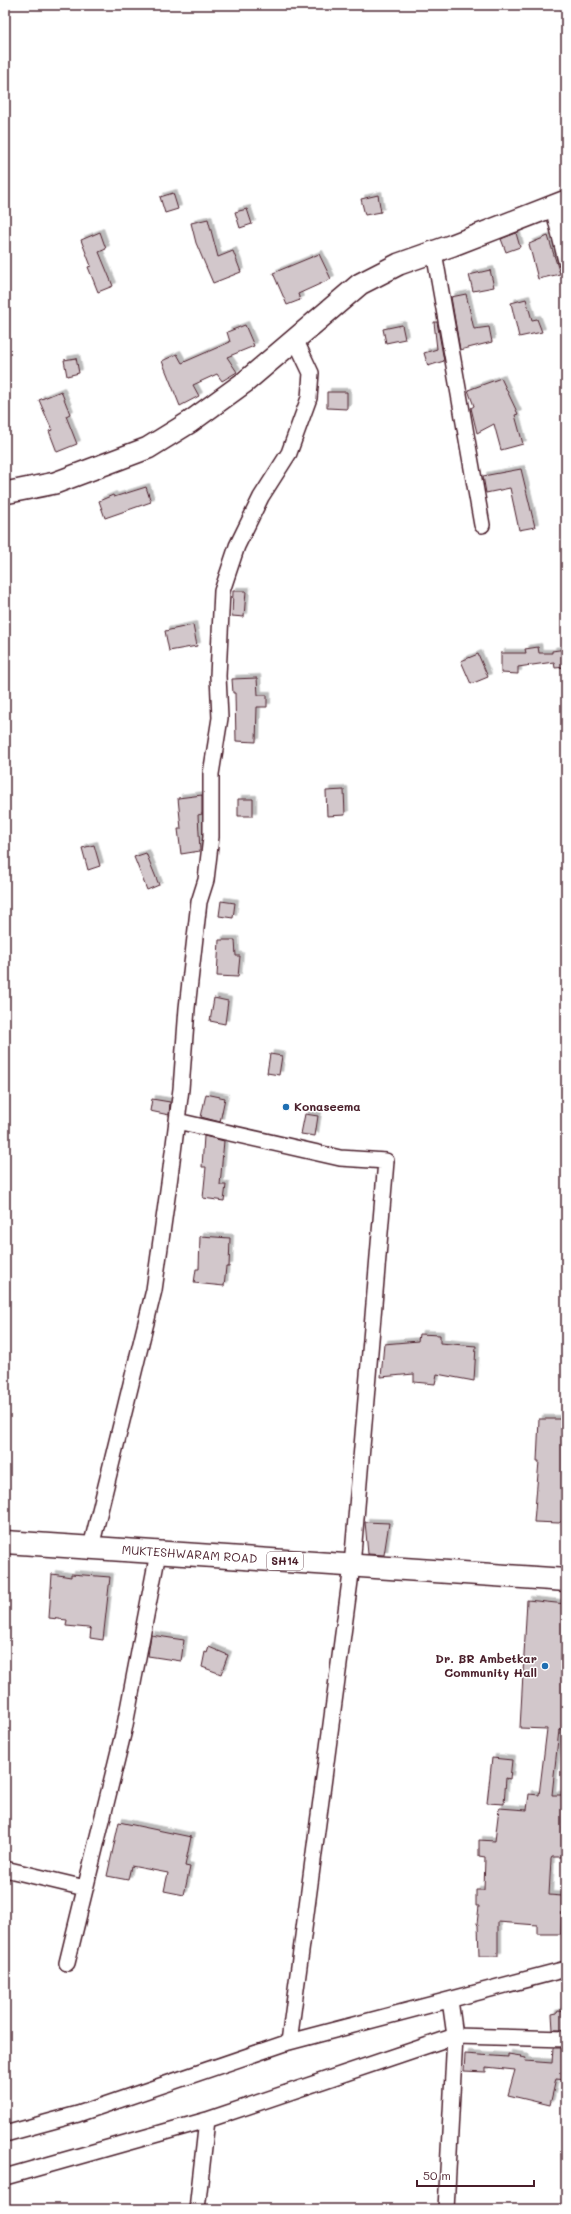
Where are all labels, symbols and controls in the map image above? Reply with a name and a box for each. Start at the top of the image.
place label: Konaseema [294,1098,361,1114]
marker: Konaseema [281,1102,291,1112]
street label: MUKTESHWARAM ROAD [121,1541,258,1566]
road number: SH14 [267,1552,303,1570]
place label: Dr. BR Ambetkar Community Hall [435,1650,537,1680]
marker: Dr. BR Ambetkar Community Hall [540,1661,550,1671]
scale bar [417,2162,534,2188]
text: 50 m [423,2167,451,2183]

